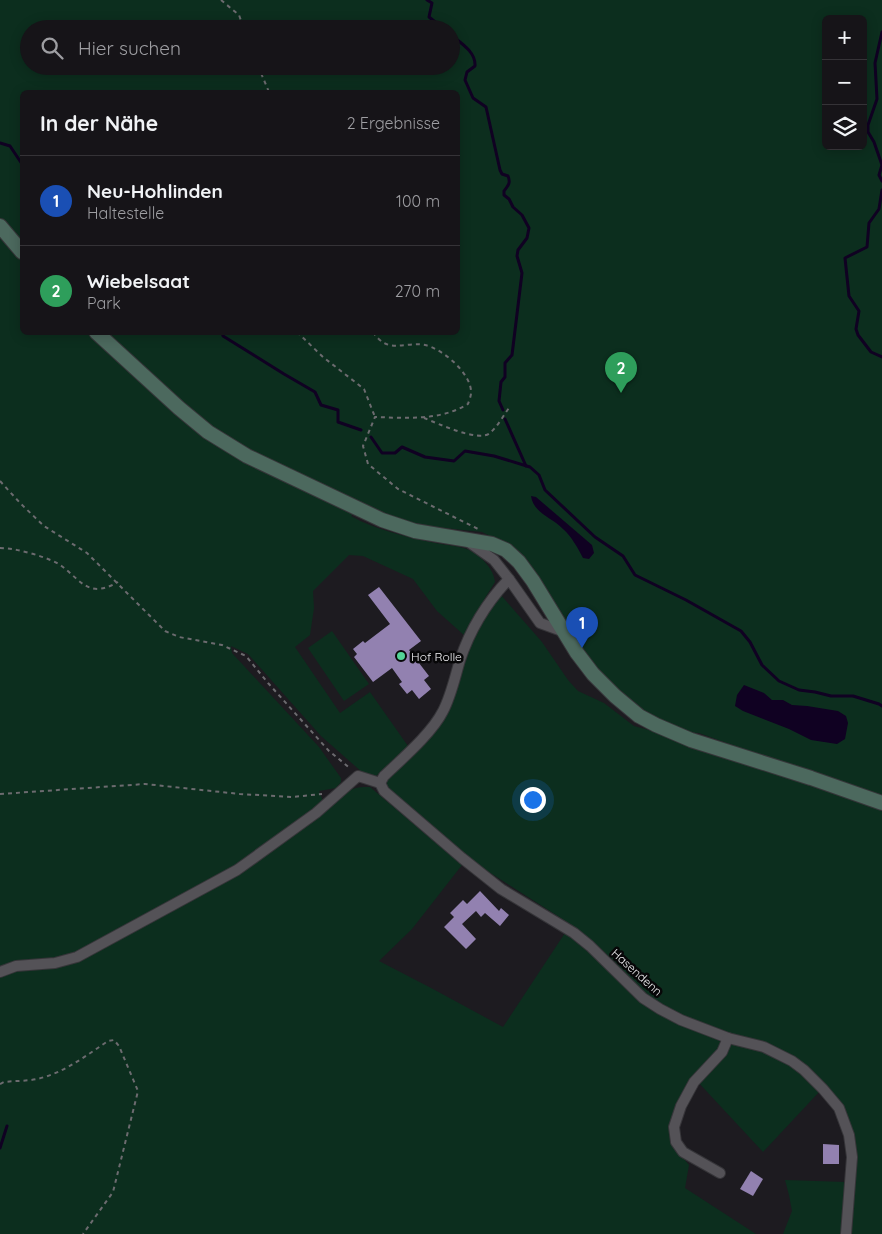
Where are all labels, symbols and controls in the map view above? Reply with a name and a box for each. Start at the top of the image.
map controls [822,15,867,150]
button: + [822,15,867,60]
search box [20,20,460,75]
icon: search [38,34,66,62]
text: Hier suchen [78,36,181,60]
button: − [822,60,867,105]
button: layers [822,105,867,150]
text: In der Nähe [40,110,158,136]
text: 2 Ergebnisse [347,113,440,133]
text: Neu-Hohlinden [87,179,223,203]
text: 1 [53,191,59,211]
text: 100 m [396,191,440,211]
text: Haltestelle [87,203,164,223]
text: Wiebelsaat [87,269,190,293]
text: 2 [51,281,61,301]
text: 270 m [395,281,440,301]
text: Park [87,293,121,313]
pin: 2 [605,352,637,393]
pin: 1 [566,607,598,648]
place label: Hof Rolle [411,649,462,664]
marker: Hof Rolle [395,650,407,662]
your location [520,787,546,813]
street label: Hasendenn [609,945,665,999]

